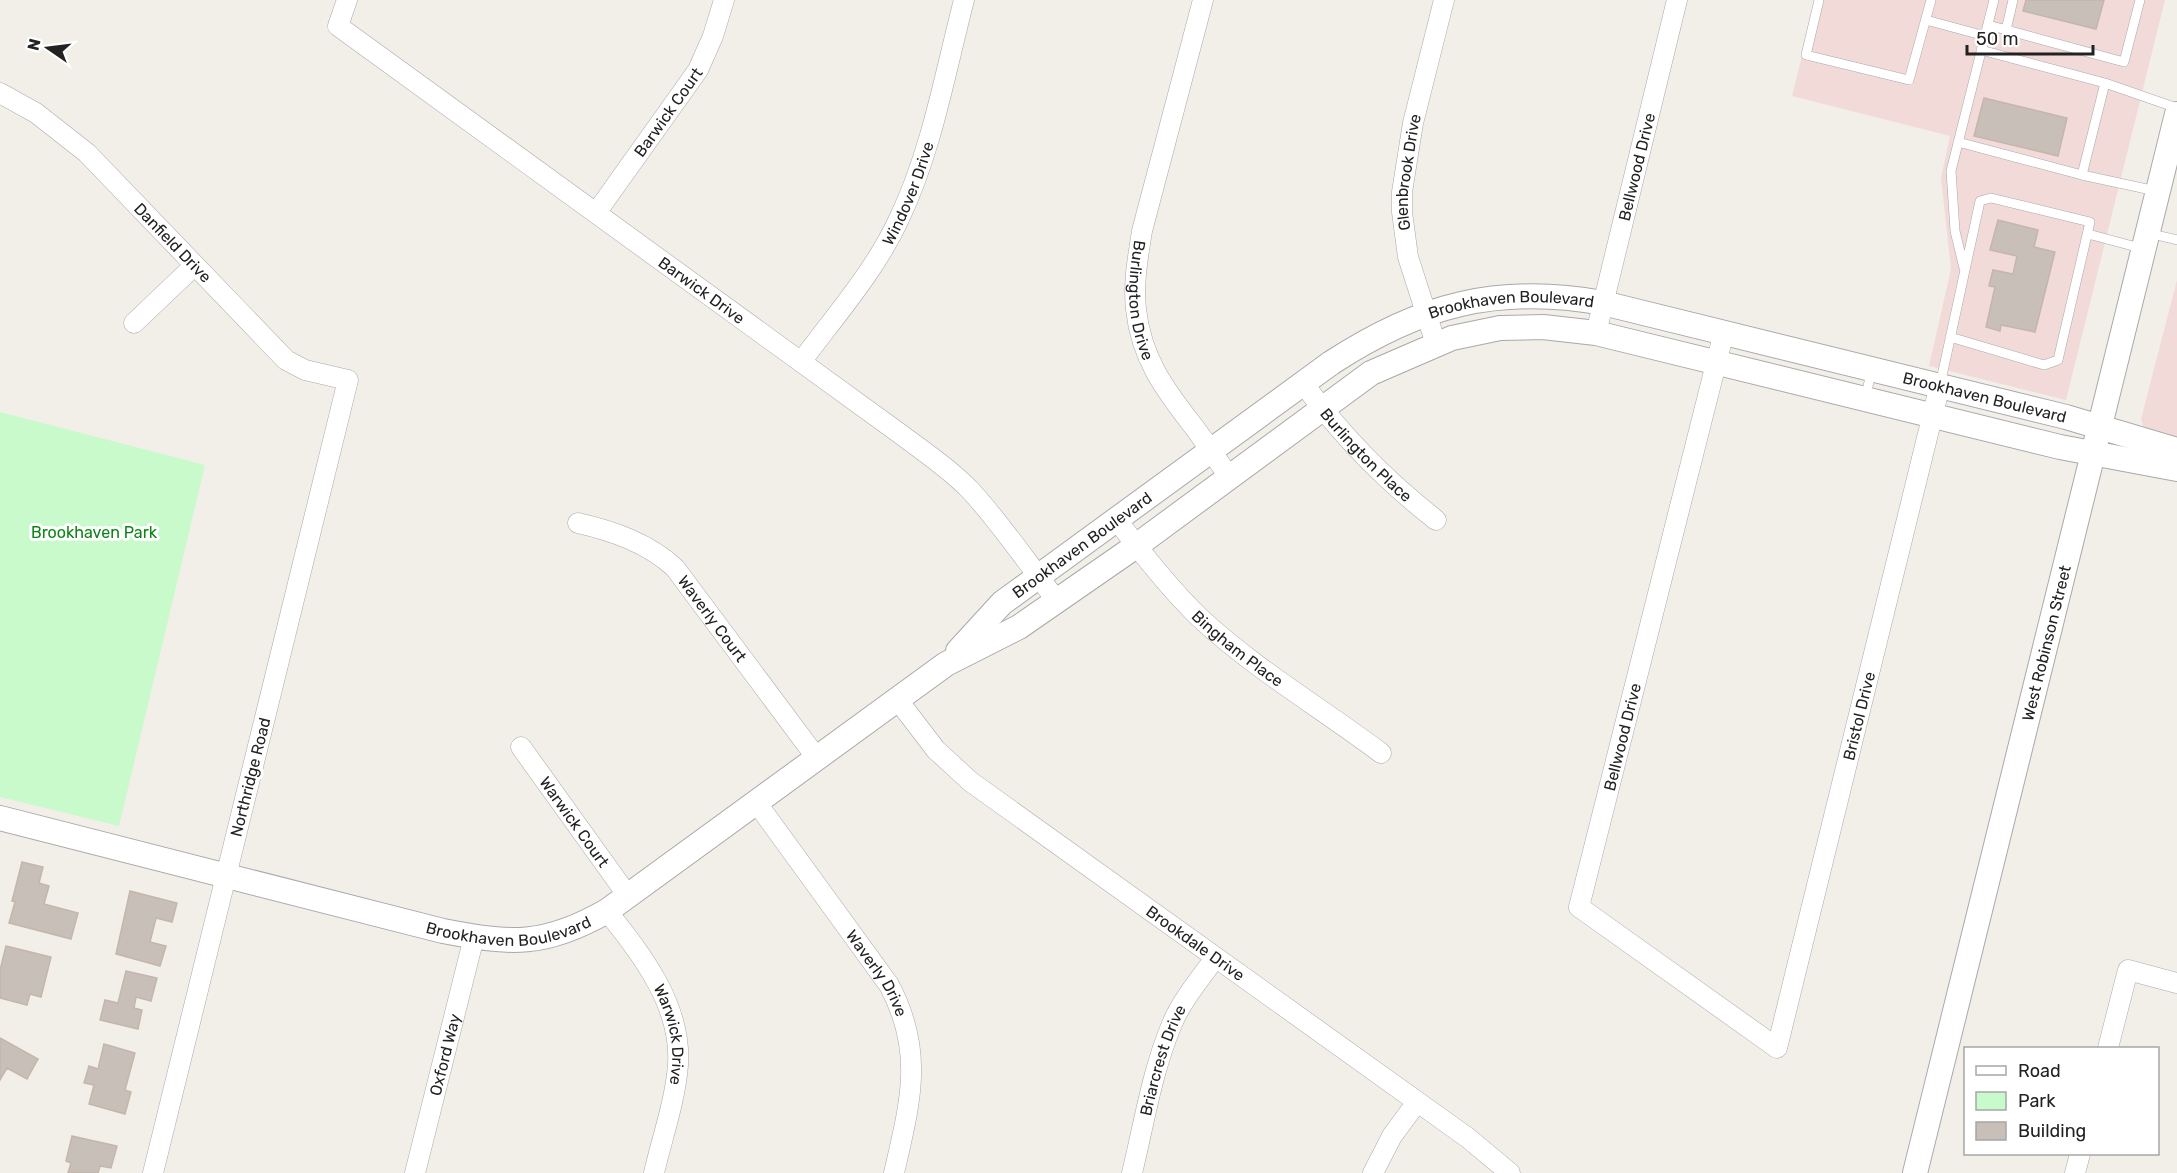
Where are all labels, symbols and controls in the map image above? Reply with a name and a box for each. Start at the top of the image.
north arrow [18,18,78,78]
scale bar [1967,18,2093,56]
text: 50 m [1976,28,2019,50]
text: N [23,37,45,52]
street label: Barwick Court [630,64,707,161]
street label: Bellwood Drive [1615,111,1659,223]
street label: Glenbrook Drive [1393,112,1425,232]
street label: Windover Drive [878,139,938,249]
street label: Danfield Drive [130,199,215,287]
street label: Burlington Drive [1125,239,1158,363]
street label: Barwick Drive [655,253,748,328]
street label: Brookhaven Boulevard [1426,287,1595,323]
street label: Brookhaven Boulevard [1901,368,2068,427]
street label: Burlington Place [1316,405,1416,506]
street label: Brookhaven Boulevard [1009,488,1156,602]
park label: Brookhaven Park [31,523,158,542]
street label: West Robinson Street [2018,563,2075,723]
street label: Waverly Court [674,572,751,666]
street label: Bingham Place [1188,606,1287,691]
street label: Bristol Drive [1839,670,1879,762]
street label: Bellwood Drive [1600,681,1645,793]
street label: Northridge Road [226,716,274,839]
street label: Warwick Court [535,773,613,871]
street label: Brookdale Drive [1142,902,1248,985]
street label: Brookhaven Boulevard [424,912,594,950]
street label: Waverly Drive [842,926,911,1019]
street label: Warwick Drive [650,981,687,1086]
street label: Briarcrest Drive [1136,1001,1190,1118]
street label: Oxford Way [426,1012,464,1098]
legend [1964,1047,2159,1155]
text: Road [2018,1060,2061,1082]
text: Park [2018,1090,2056,1112]
text: Building [2018,1120,2086,1142]

